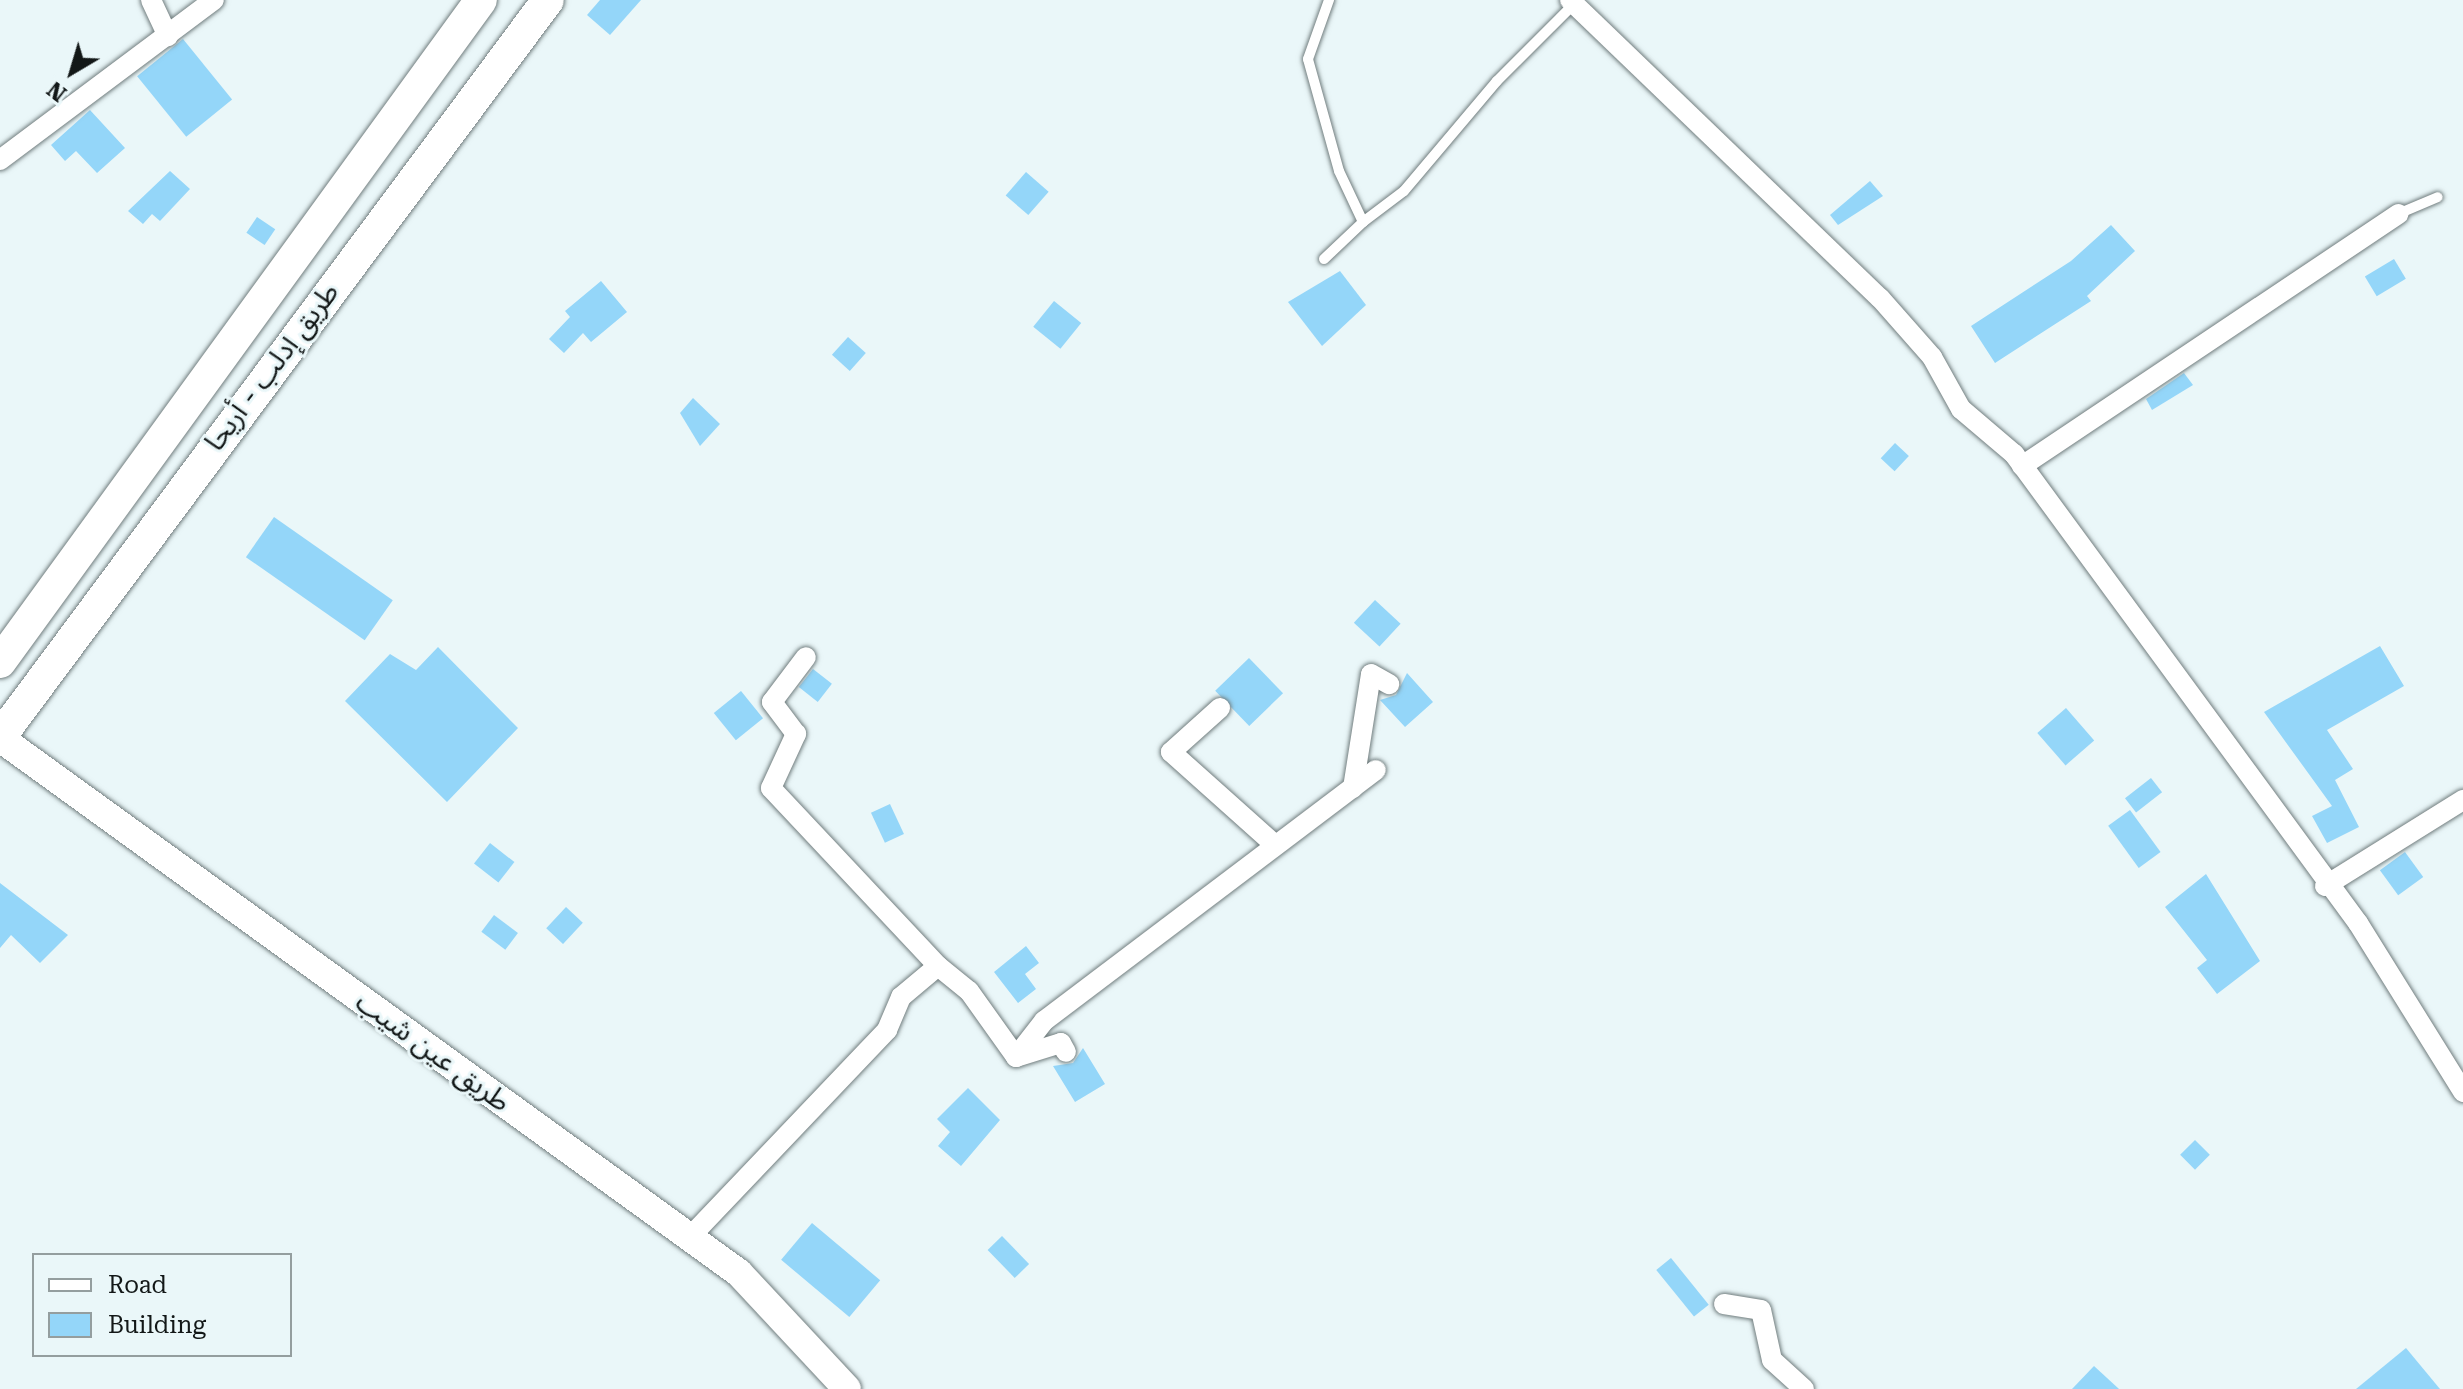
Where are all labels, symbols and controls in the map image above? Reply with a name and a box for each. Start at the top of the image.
north arrow [32,32,112,112]
text: N [43,76,71,106]
street label: طريق إدلب - أريحا [198,276,346,458]
street label: طريق عين شيب [349,985,517,1119]
legend [32,1253,292,1357]
text: Road [108,1271,167,1299]
text: Building [108,1311,206,1339]

